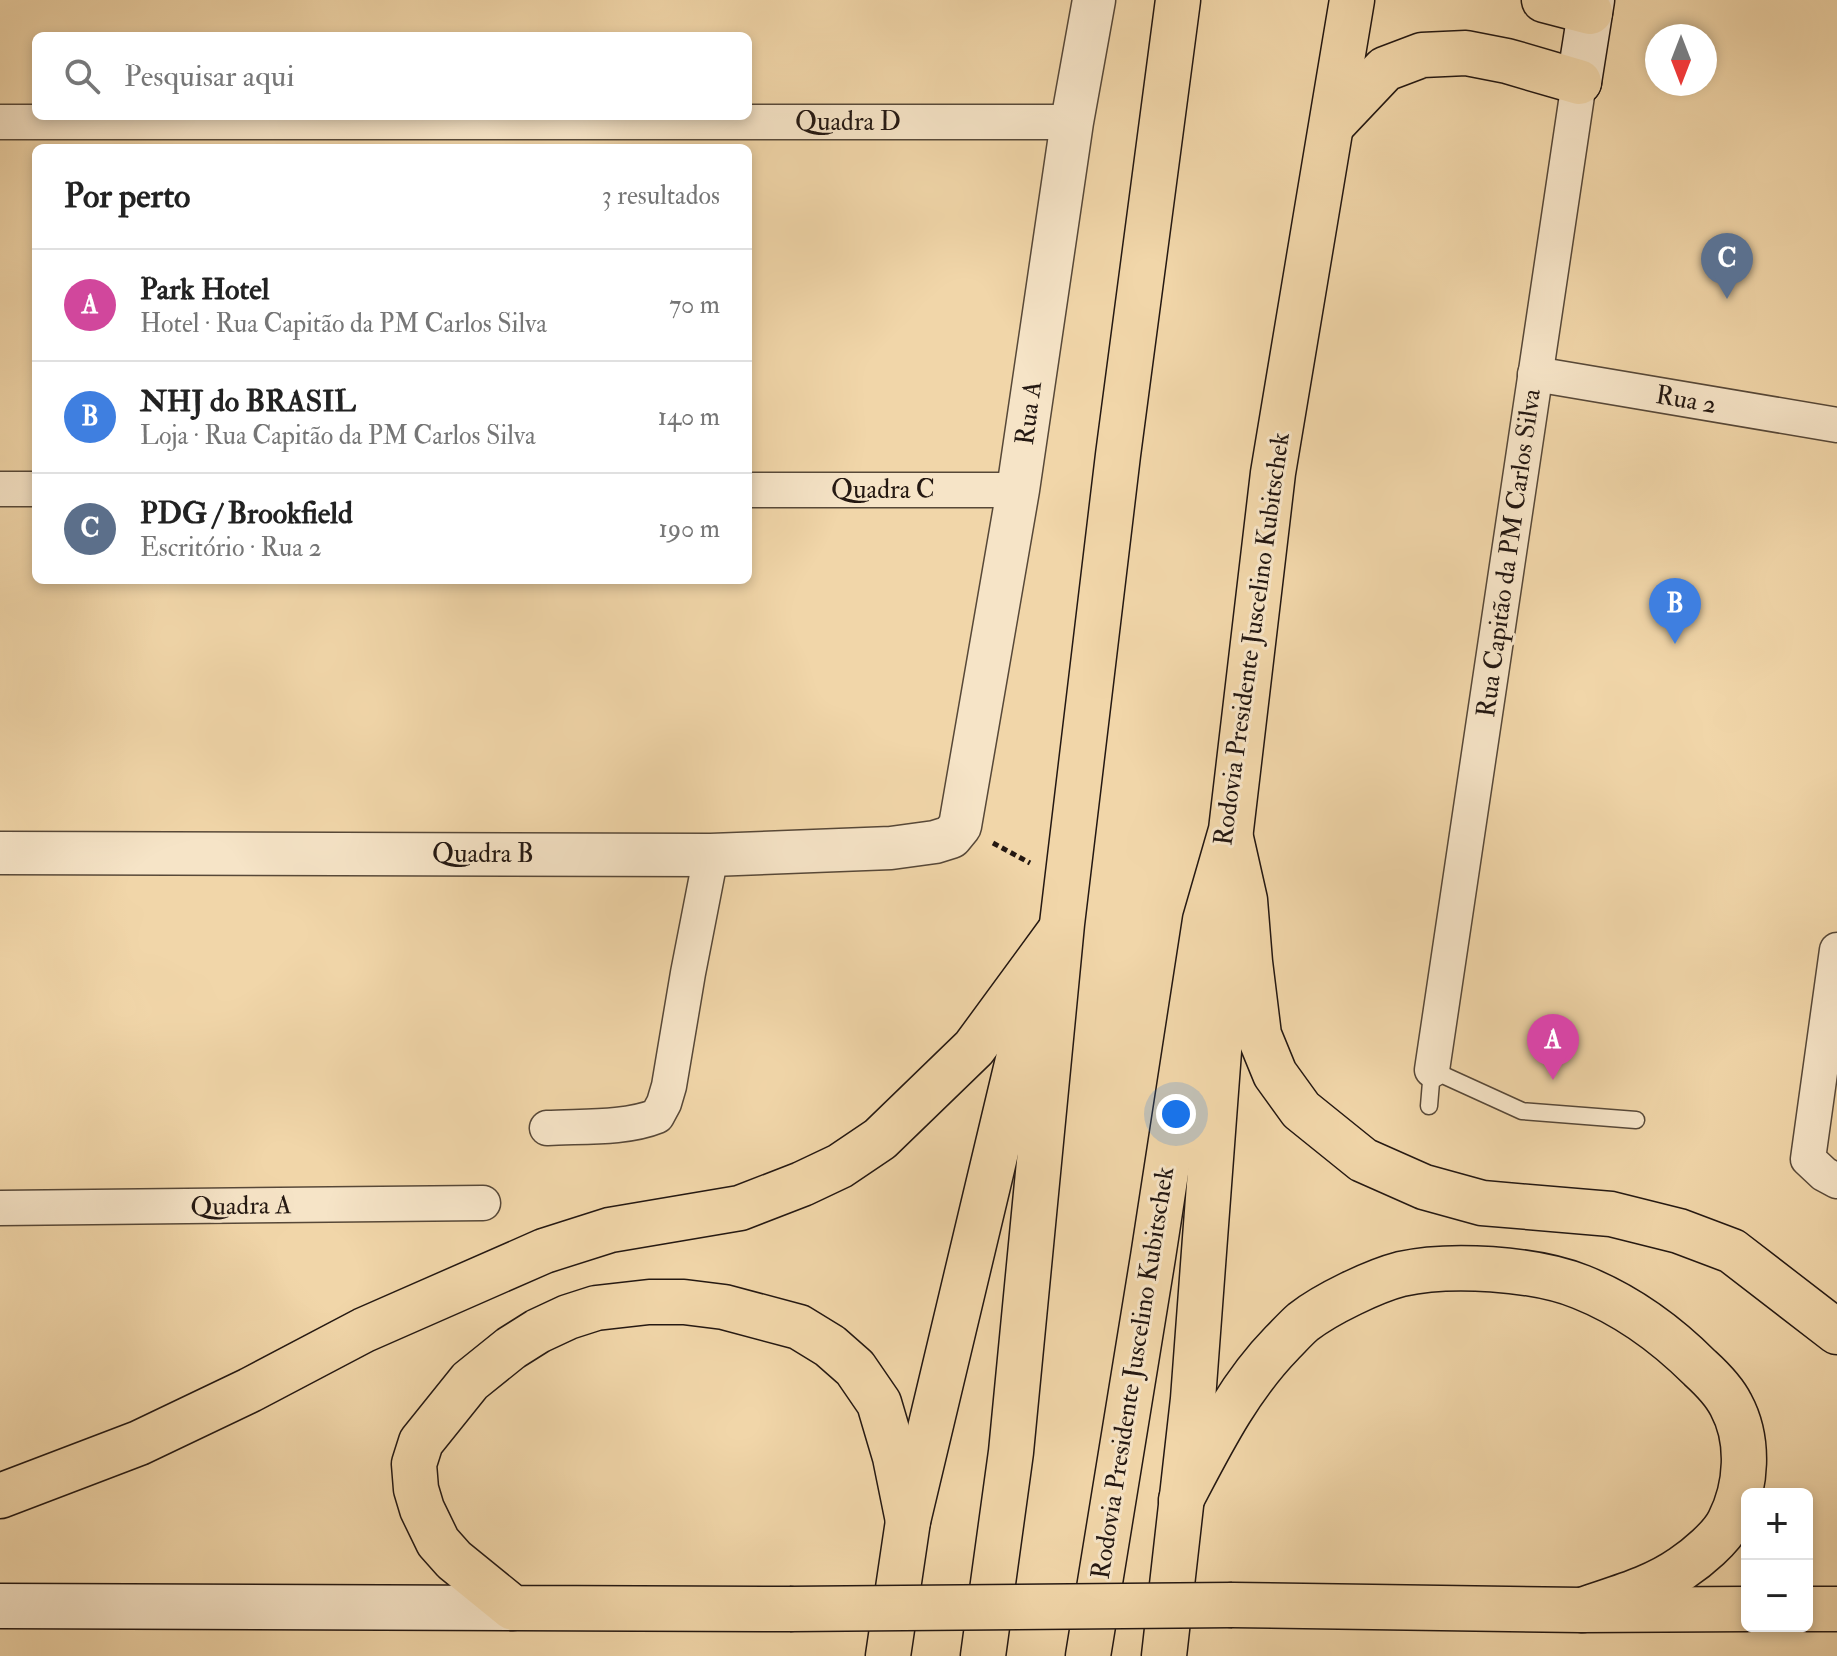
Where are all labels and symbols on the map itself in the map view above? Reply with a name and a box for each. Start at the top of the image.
north arrow [1645,24,1717,96]
street label: Quadra D [795,106,901,138]
pin: C [1701,233,1753,299]
street label: Rua A [1009,378,1049,447]
street label: Rua 2 [1653,379,1719,421]
street label: Rua Capitão da PM Carlos Silva [1470,386,1549,719]
street label: Rodovia Presidente Juscelino Kubitschek [1207,430,1297,848]
street label: Quadra C [831,474,935,506]
pin: B [1649,578,1701,644]
street label: Quadra B [432,838,534,870]
pin: A [1527,1014,1579,1080]
your location [1156,1094,1196,1134]
street label: Rodovia Presidente Juscelino Kubitschek [1085,1164,1182,1581]
street label: Quadra A [190,1189,292,1223]

